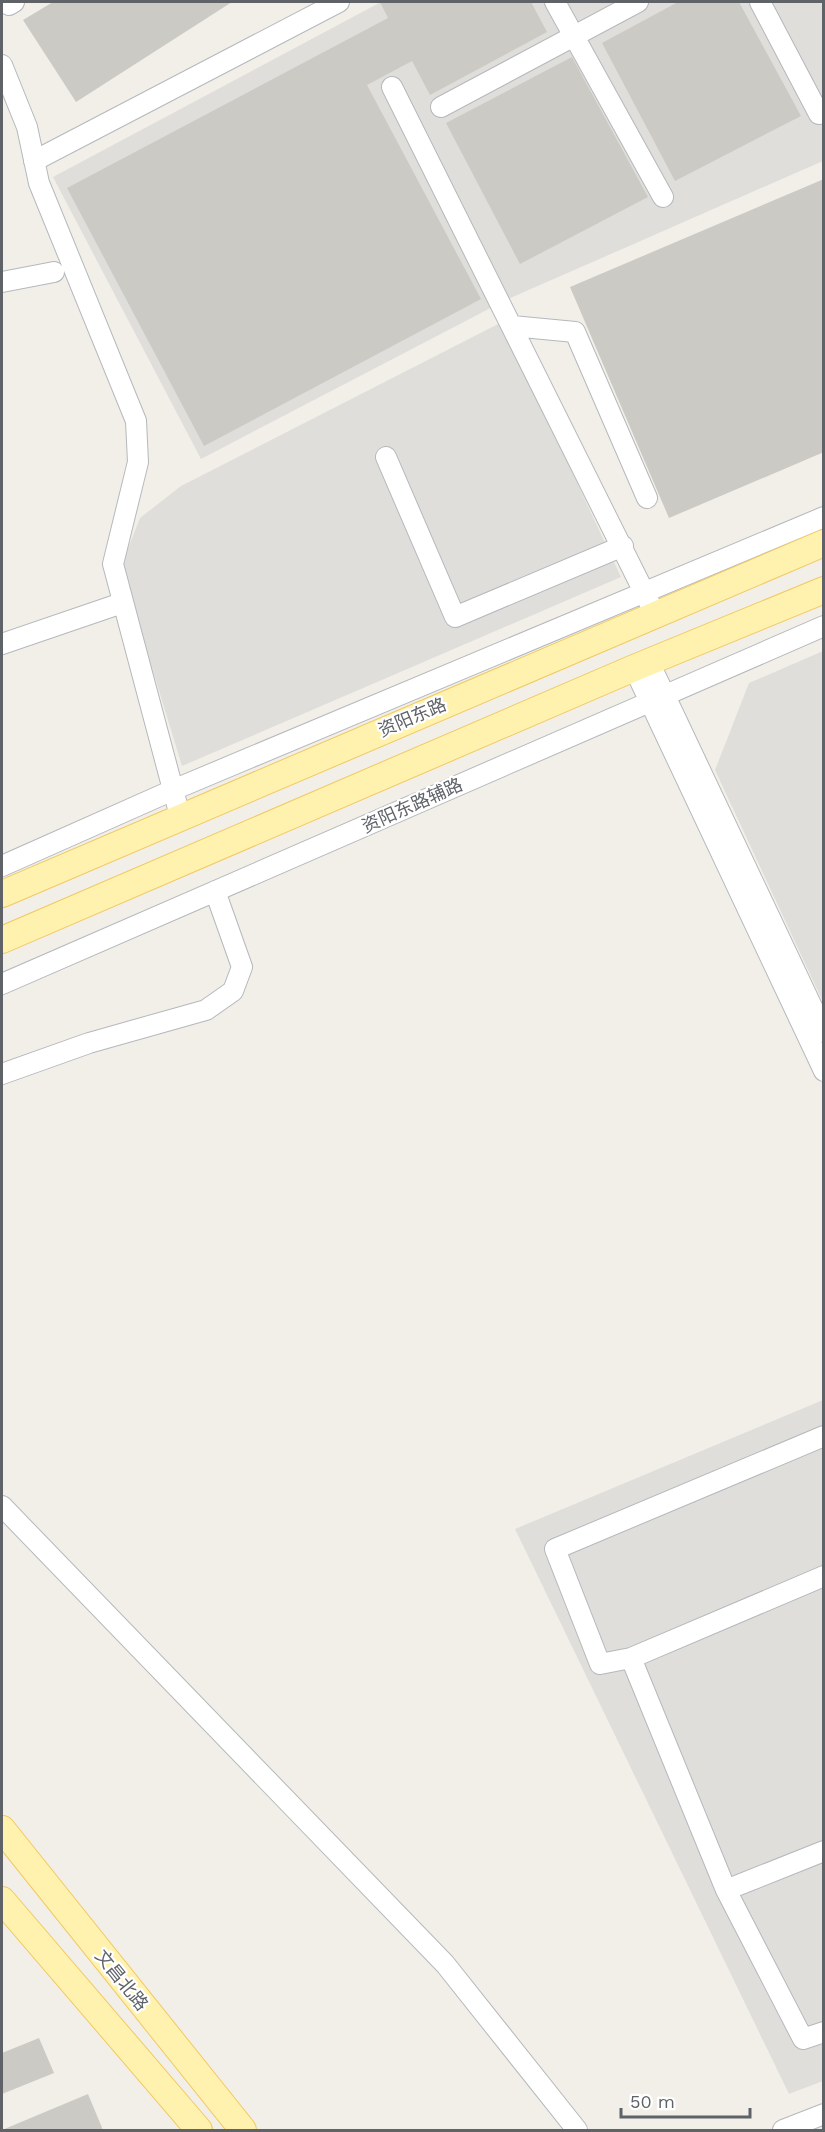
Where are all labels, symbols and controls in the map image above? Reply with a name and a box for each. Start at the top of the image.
street label: 资阳东路 [375,693,449,741]
street label: 资阳东路辅路 [358,773,466,837]
street label: 文昌北路 [91,1945,153,2015]
scale bar [621,2081,750,2119]
text: 50 m [630,2091,675,2112]

